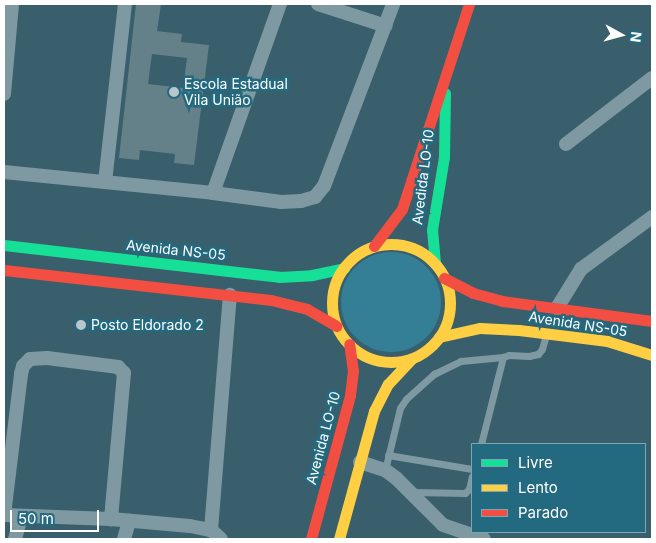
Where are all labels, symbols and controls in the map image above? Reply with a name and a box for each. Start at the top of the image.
north arrow [596,10,646,60]
text: N [627,31,645,43]
place label: Escola Estadual Vila União [184,76,288,108]
marker: Escola Estadual Vila União [168,86,180,98]
street label: Avedida LO-10 [409,128,437,226]
street label: Avenida NS-05 [125,236,227,264]
street label: Avenida NS-05 [527,308,629,340]
place label: Posto Eldorado 2 [91,317,204,333]
marker: Posto Eldorado 2 [75,319,87,331]
street label: Avenida LO-10 [303,390,343,486]
legend [471,443,646,533]
text: Livre [518,453,553,472]
text: Lento [518,478,558,497]
scale bar [12,500,101,532]
text: Parado [518,503,568,522]
text: 50 m [18,509,54,528]

